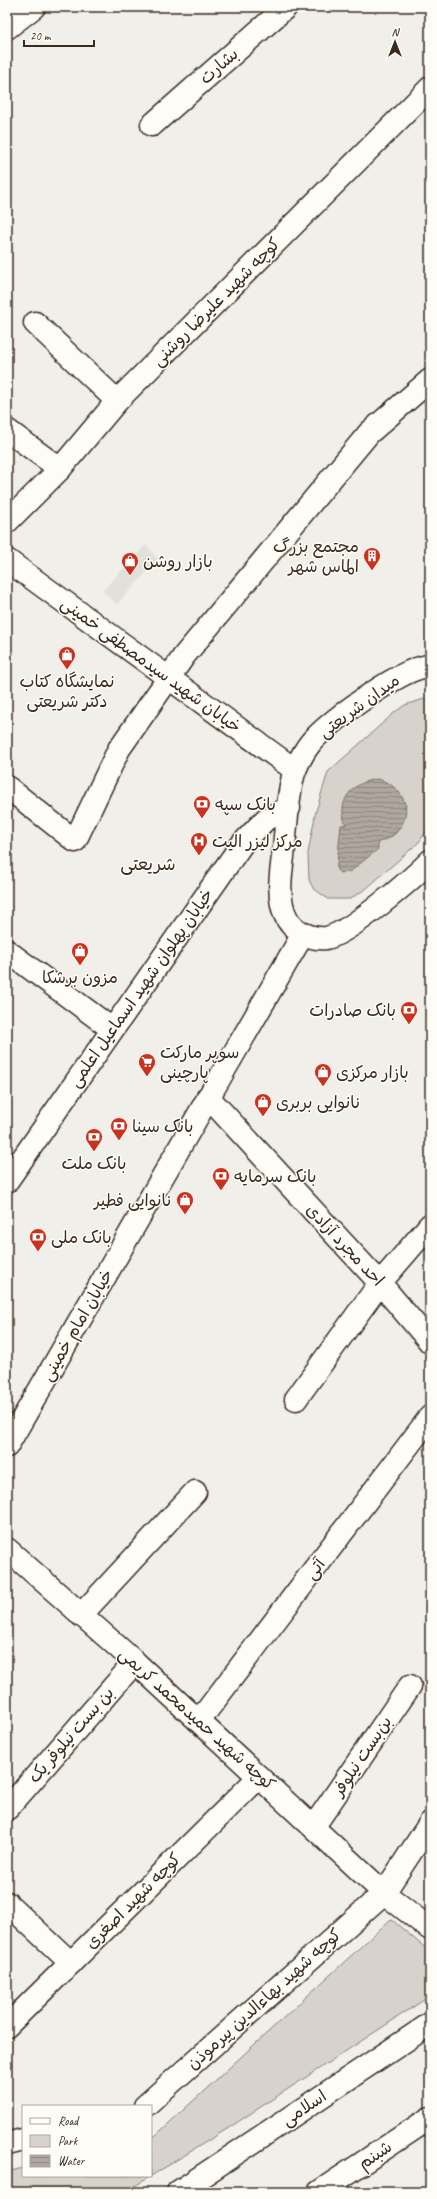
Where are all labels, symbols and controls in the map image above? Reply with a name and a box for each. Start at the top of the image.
scale bar [24,22,94,48]
north arrow [375,22,415,62]
text: N [392,25,401,39]
text: 20 m [30,28,52,44]
street label: بشارت [195,43,243,89]
street label: کوچه شهید علیرضا روشنی [147,233,285,371]
place label: مجتمع بزرگ الماس شهر [273,536,359,577]
building icon: مجتمع بزرگ الماس شهر [362,546,382,571]
shop icon: بازار روشن [120,551,140,576]
place label: بازار روشن [143,551,213,572]
street label: خیابان شهید سیدمصطفی خمینی [57,593,245,737]
shop icon: نمایشگاه کتاب دکتر شریعتی [57,645,77,670]
street label: میدان شریعتی [314,670,404,742]
place label: نمایشگاه کتاب دکتر شریعتی [20,671,115,712]
bank icon: بانک سپه [192,794,212,819]
place label: بانک سپه [215,794,276,816]
hospital icon: مرکز لیزر الیت [189,831,209,856]
place label: مرکز لیزر الیت [212,831,303,852]
district label: شریعتی [120,853,176,875]
street label: خیابان پهلوان شهید اسماعیل اعلمی [64,885,219,1092]
shop icon: مزون برشکا [70,941,90,966]
place label: مزون برشکا [42,967,118,988]
place label: بانک صادرات [309,1000,396,1021]
bank icon: بانک صادرات [399,1000,419,1025]
place label: سوپر مارکت پارچینی [160,1042,240,1084]
supermarket icon: سوپر مارکت پارچینی [137,1052,157,1077]
shop icon: بازار مرکزی [313,1062,333,1087]
place label: بازار مرکزی [336,1062,409,1083]
shop icon: نانوایی بربری [253,1092,273,1117]
place label: نانوایی بربری [276,1092,361,1113]
bank icon: بانک سینا [109,1116,129,1141]
place label: بانک سینا [132,1116,194,1137]
bank icon: بانک ملت [84,1127,104,1152]
place label: بانک ملت [62,1153,126,1174]
bank icon: بانک سرمایه [211,1166,231,1191]
place label: بانک سرمایه [234,1166,316,1187]
place label: نانوایی فطیر [92,1190,172,1211]
shop icon: نانوایی فطیر [175,1190,195,1215]
street label: احد مجرد آزادی [301,1199,389,1291]
bank icon: بانک ملی [28,1227,48,1252]
place label: بانک ملی [51,1227,112,1248]
street label: خیابان امام خمینی [36,1265,119,1386]
street label: آتی [300,1554,330,1584]
street label: کوچه شهید حمیدمحمد کریمی [114,1643,280,1795]
street label: بن بست نیلوفر یک [24,1683,119,1788]
street label: بن‌بست نیلوفر [326,1712,397,1802]
street label: کوچه شهید اصغری [81,1849,185,1953]
street label: کوچه شهید بهاءالدین پیرموذن [182,1924,346,2075]
street label: اسلامی [278,2085,330,2131]
legend [22,2105,152,2177]
text: Road [58,2113,80,2129]
text: Park [58,2133,79,2149]
street label: شبنم [354,2136,397,2176]
text: Water [58,2153,86,2169]

